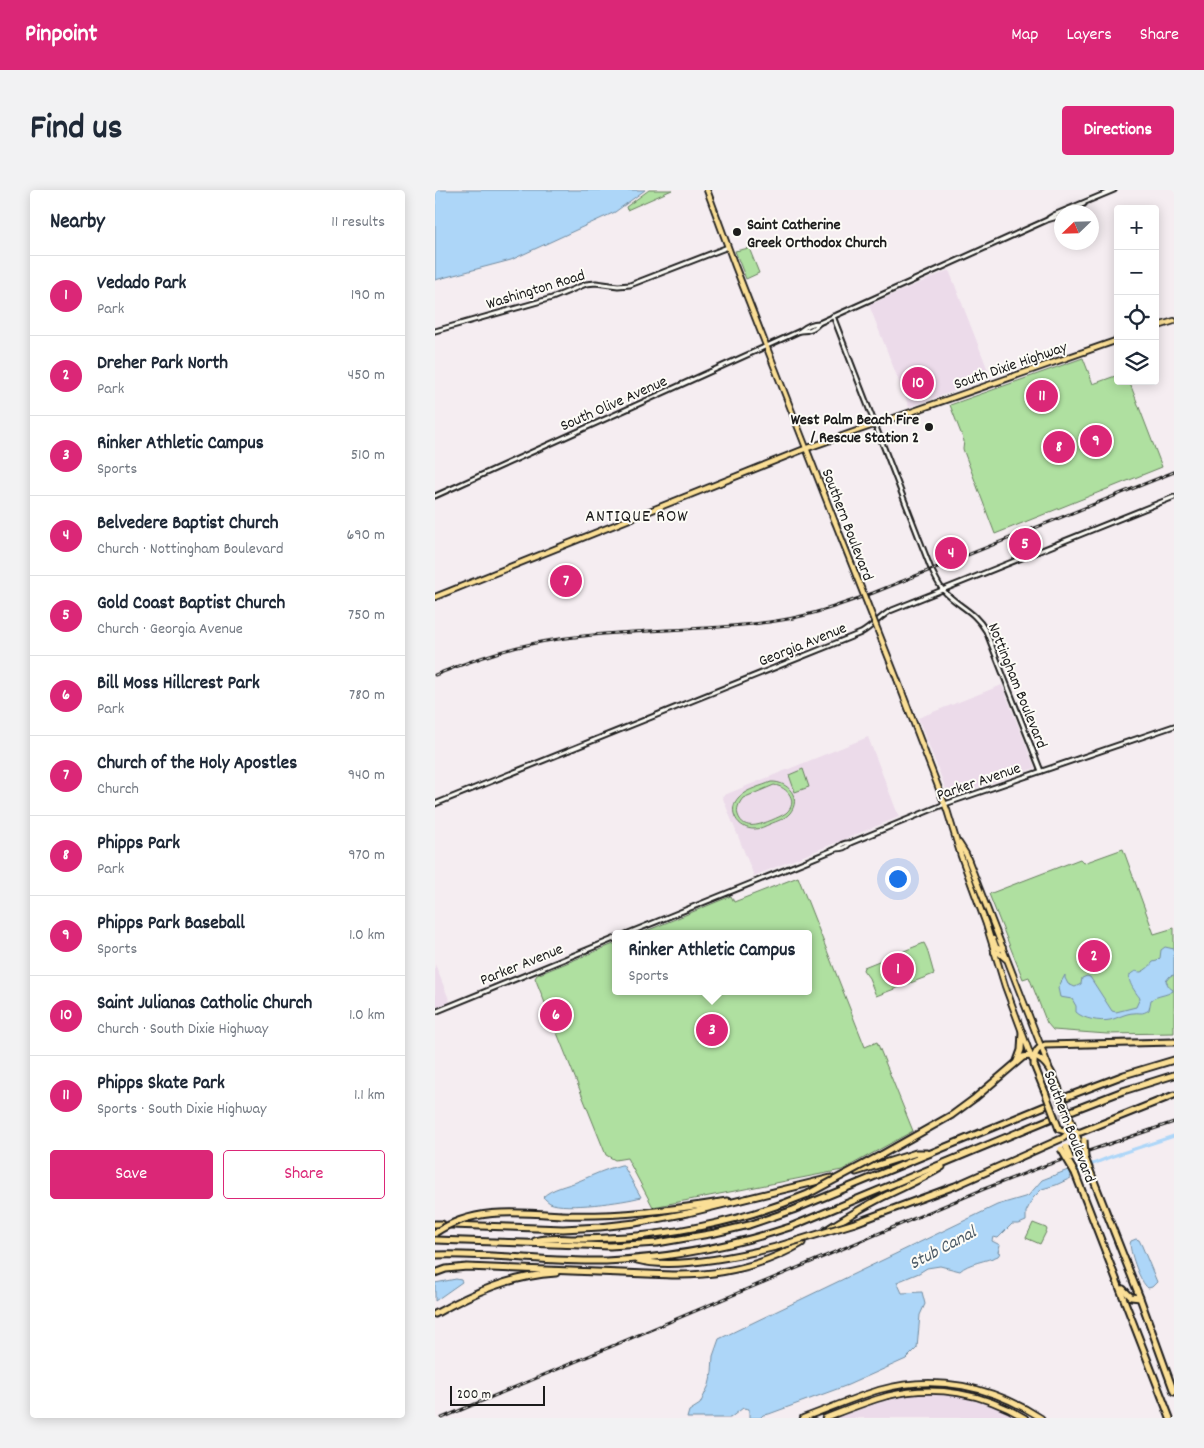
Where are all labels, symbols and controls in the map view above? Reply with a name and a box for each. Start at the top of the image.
text: Pinpoint [25,18,97,52]
text: Map [1011,23,1038,48]
text: Layers [1066,23,1112,48]
text: Share [1140,23,1179,48]
text: Find us [30,105,122,155]
button: Directions [1062,106,1174,155]
north arrow [1054,205,1099,250]
map controls [1114,205,1159,385]
button: + [1114,205,1159,250]
text: Nearby [50,208,105,238]
text: 11 results [331,211,385,234]
place label: Saint Catherine Greek Orthodox Church [747,214,887,255]
marker: Saint Catherine Greek Orthodox Church [731,226,743,238]
button: − [1114,250,1159,295]
street label: Washington Road [484,264,588,316]
text: Vedado Park [97,271,186,298]
text: 1 [64,284,68,307]
text: 190 m [351,284,385,307]
button: locate [1114,295,1159,340]
text: Park [97,298,124,321]
street label: South Dixie Highway [951,336,1071,397]
button: layers [1114,340,1159,385]
text: Dreher Park North [97,351,228,378]
text: 2 [63,364,70,387]
text: 450 m [348,364,385,387]
pin: 10 [902,364,934,402]
street label: South Olive Avenue [557,370,671,438]
pin: 11 [1026,377,1058,415]
text: Park [97,378,124,401]
place label: West Palm Beach Fire / Rescue Station 2 [791,409,919,450]
marker: West Palm Beach Fire / Rescue Station 2 [923,421,935,433]
pin: 9 [1080,422,1112,460]
pin: 8 [1043,428,1075,466]
text: Rinker Athletic Campus [97,431,264,458]
text: 3 [62,444,70,467]
text: 510 m [351,444,385,467]
text: Sports [97,458,137,481]
street label: Southern Boulevard [815,466,879,584]
district label: ANTIQUE ROW [585,505,689,530]
text: Belvedere Baptist Church [97,511,278,538]
text: 4 [63,524,69,547]
text: 690 m [346,524,385,547]
pin: 5 [1009,525,1041,563]
pin: 4 [935,534,967,572]
text: Church · Nottingham Boulevard [97,538,284,561]
pin: 7 [550,562,582,600]
text: Gold Coast Baptist Church [97,591,285,618]
text: 5 [62,604,70,627]
text: 750 m [348,604,385,627]
street label: Georgia Avenue [755,617,850,673]
text: Church · Georgia Avenue [97,618,243,641]
street label: Nottingham Boulevard [981,620,1052,752]
text: Bill Moss Hillcrest Park [97,671,260,698]
text: 6 [62,684,70,707]
text: 780 m [349,684,385,707]
text: Park [97,698,124,721]
text: Church of the Holy Apostles [97,751,297,778]
street label: Parker Avenue [934,757,1024,808]
text: 7 [63,764,69,787]
text: 940 m [348,764,385,787]
text: Church [97,778,139,801]
text: Phipps Park [97,831,180,858]
text: 8 [63,844,69,867]
text: 970 m [348,844,385,867]
text: Park [97,858,124,881]
your location [885,866,911,892]
text: Phipps Park Baseball [97,911,245,938]
text: 9 [62,924,70,947]
text: 1.0 km [349,924,385,947]
popup [612,930,812,995]
pin: 2 [1078,937,1110,975]
text: Sports [97,938,137,961]
street label: Parker Avenue [477,938,567,992]
text: Rinker Athletic Campus [629,938,795,965]
pin: 1 [882,950,914,988]
text: Sports [629,965,669,988]
text: Saint Julianas Catholic Church [97,991,312,1018]
pin: 6 [540,996,572,1034]
text: 10 [60,1004,72,1027]
text: 1.0 km [349,1004,385,1027]
pin: 3 [696,1011,728,1049]
text: Church · South Dixie Highway [97,1018,268,1041]
street label: Southern Boulevard [1037,1068,1101,1186]
text: Phipps Skate Park [97,1071,225,1098]
text: 11 [62,1084,70,1107]
text: 1.1 km [354,1084,385,1107]
text: Sports · South Dixie Highway [97,1098,267,1121]
button: Save [50,1150,213,1199]
button: Share [223,1150,385,1199]
water label: Stub Canal [905,1220,983,1277]
scale bar [450,1383,545,1406]
text: 200 m [457,1385,491,1405]

